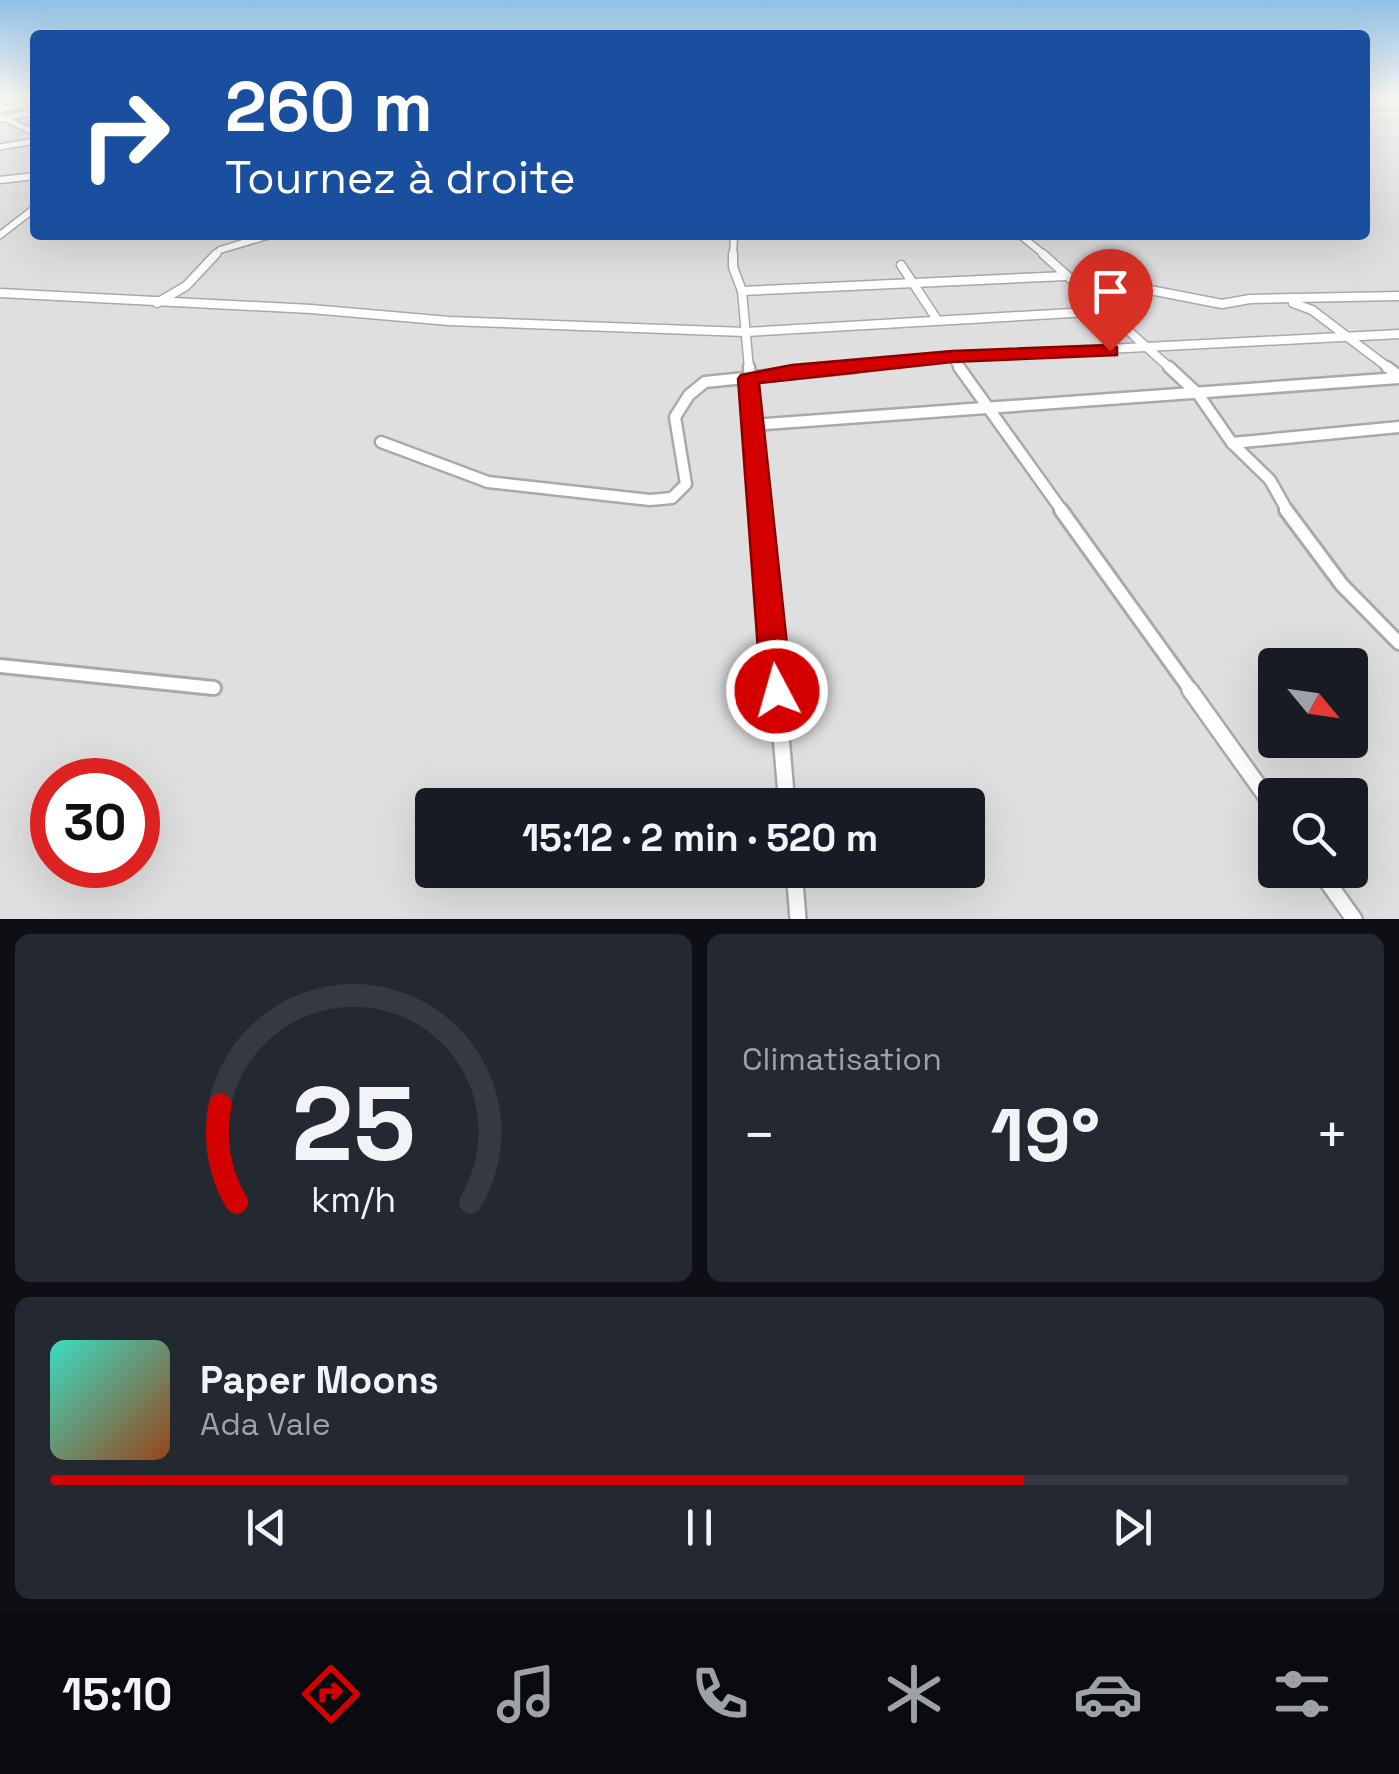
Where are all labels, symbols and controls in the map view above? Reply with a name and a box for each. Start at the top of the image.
text: 260 m [225,62,433,151]
icon: right [60,70,190,200]
text: Tournez à droite [225,149,576,206]
pin [1068,249,1153,352]
icon: arrive [1083,264,1138,319]
position arrow [725,639,829,743]
north arrow [1258,648,1368,758]
map controls [1258,648,1368,888]
speed limit sign: 30 [30,758,160,888]
button: search [1258,778,1368,888]
text: 15:12 · 2 min · 520 m [522,814,878,862]
text: Climatisation [742,1039,942,1079]
text: 25 [291,1058,416,1190]
text: 19° [991,1087,1100,1183]
text: − [742,1100,776,1170]
text: + [1315,1100,1349,1170]
text: km/h [311,1177,396,1222]
text: Paper Moons [200,1356,439,1404]
text: Ada Vale [200,1404,331,1444]
icon: previous [239,1500,294,1555]
icon: pause [672,1500,727,1555]
icon: next [1105,1500,1160,1555]
icon: directions [296,1659,366,1729]
icon: music [491,1659,561,1729]
icon: phone [685,1659,755,1729]
icon: climate [879,1659,949,1729]
icon: car [1073,1659,1143,1729]
icon: filters [1267,1659,1337,1729]
text: 15:10 [62,1666,172,1723]

